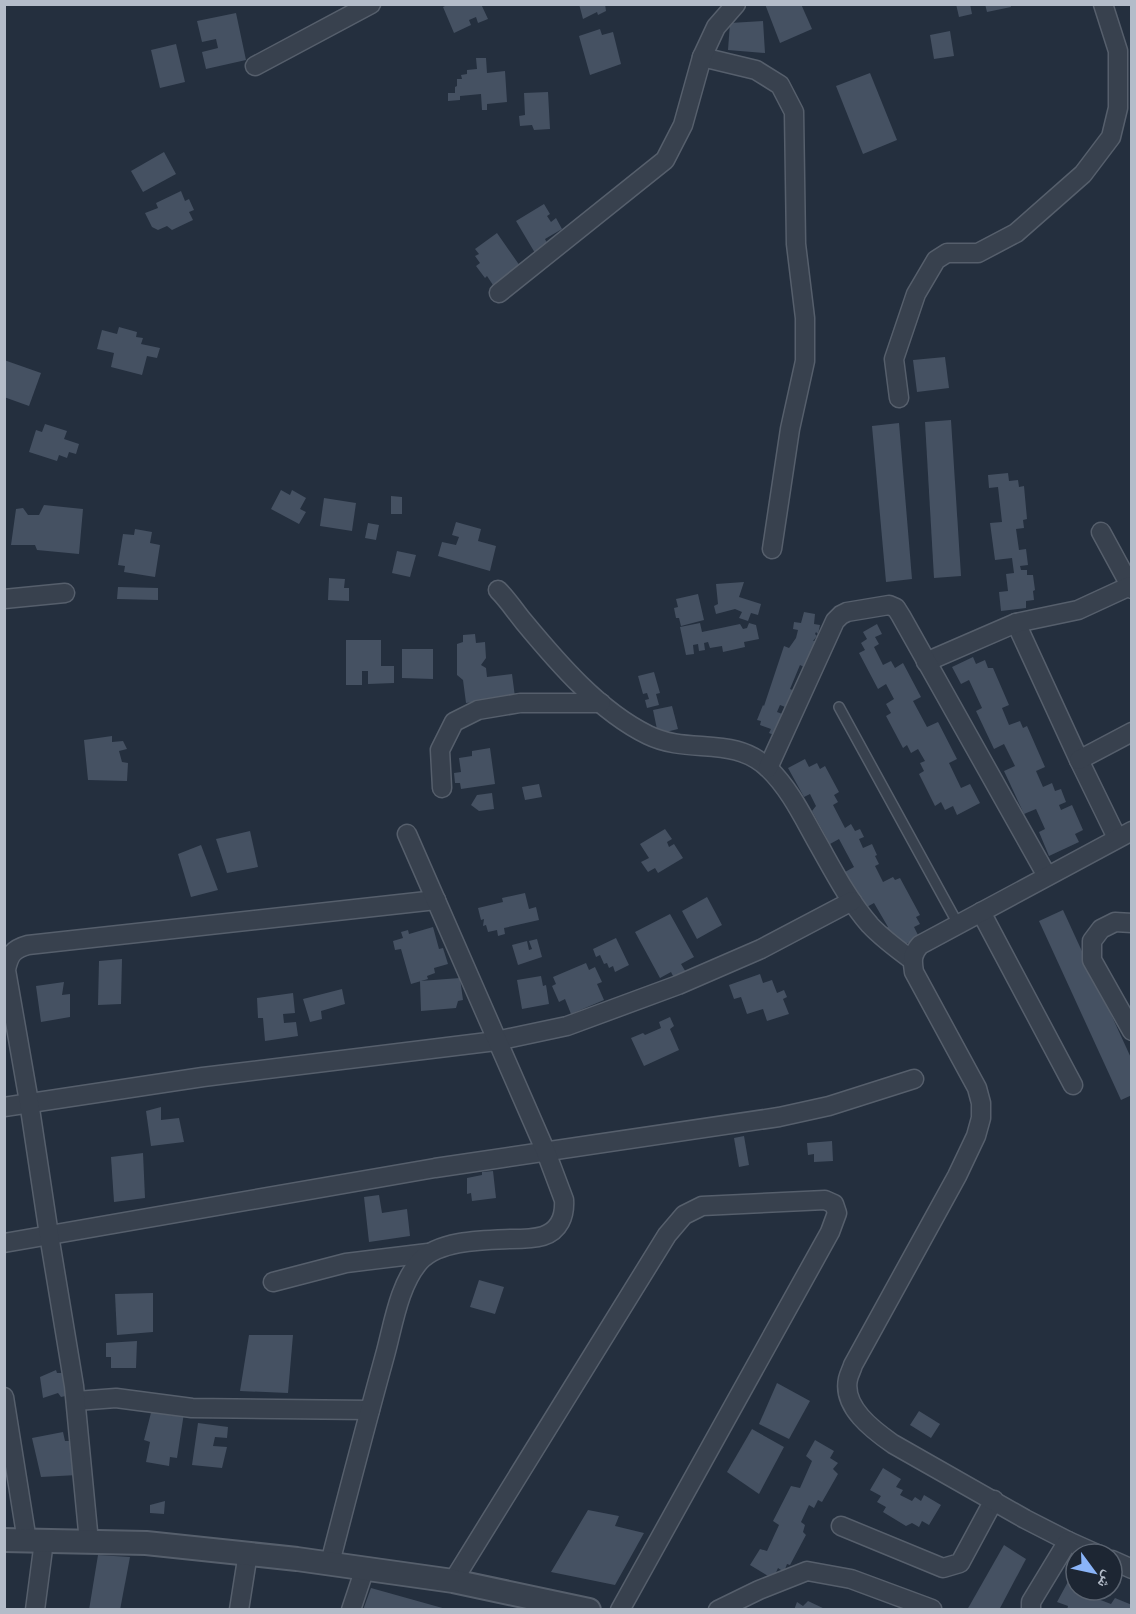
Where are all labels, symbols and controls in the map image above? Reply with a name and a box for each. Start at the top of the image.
north arrow [1064,1542,1124,1602]
text: ش [1094,1568,1120,1593]

